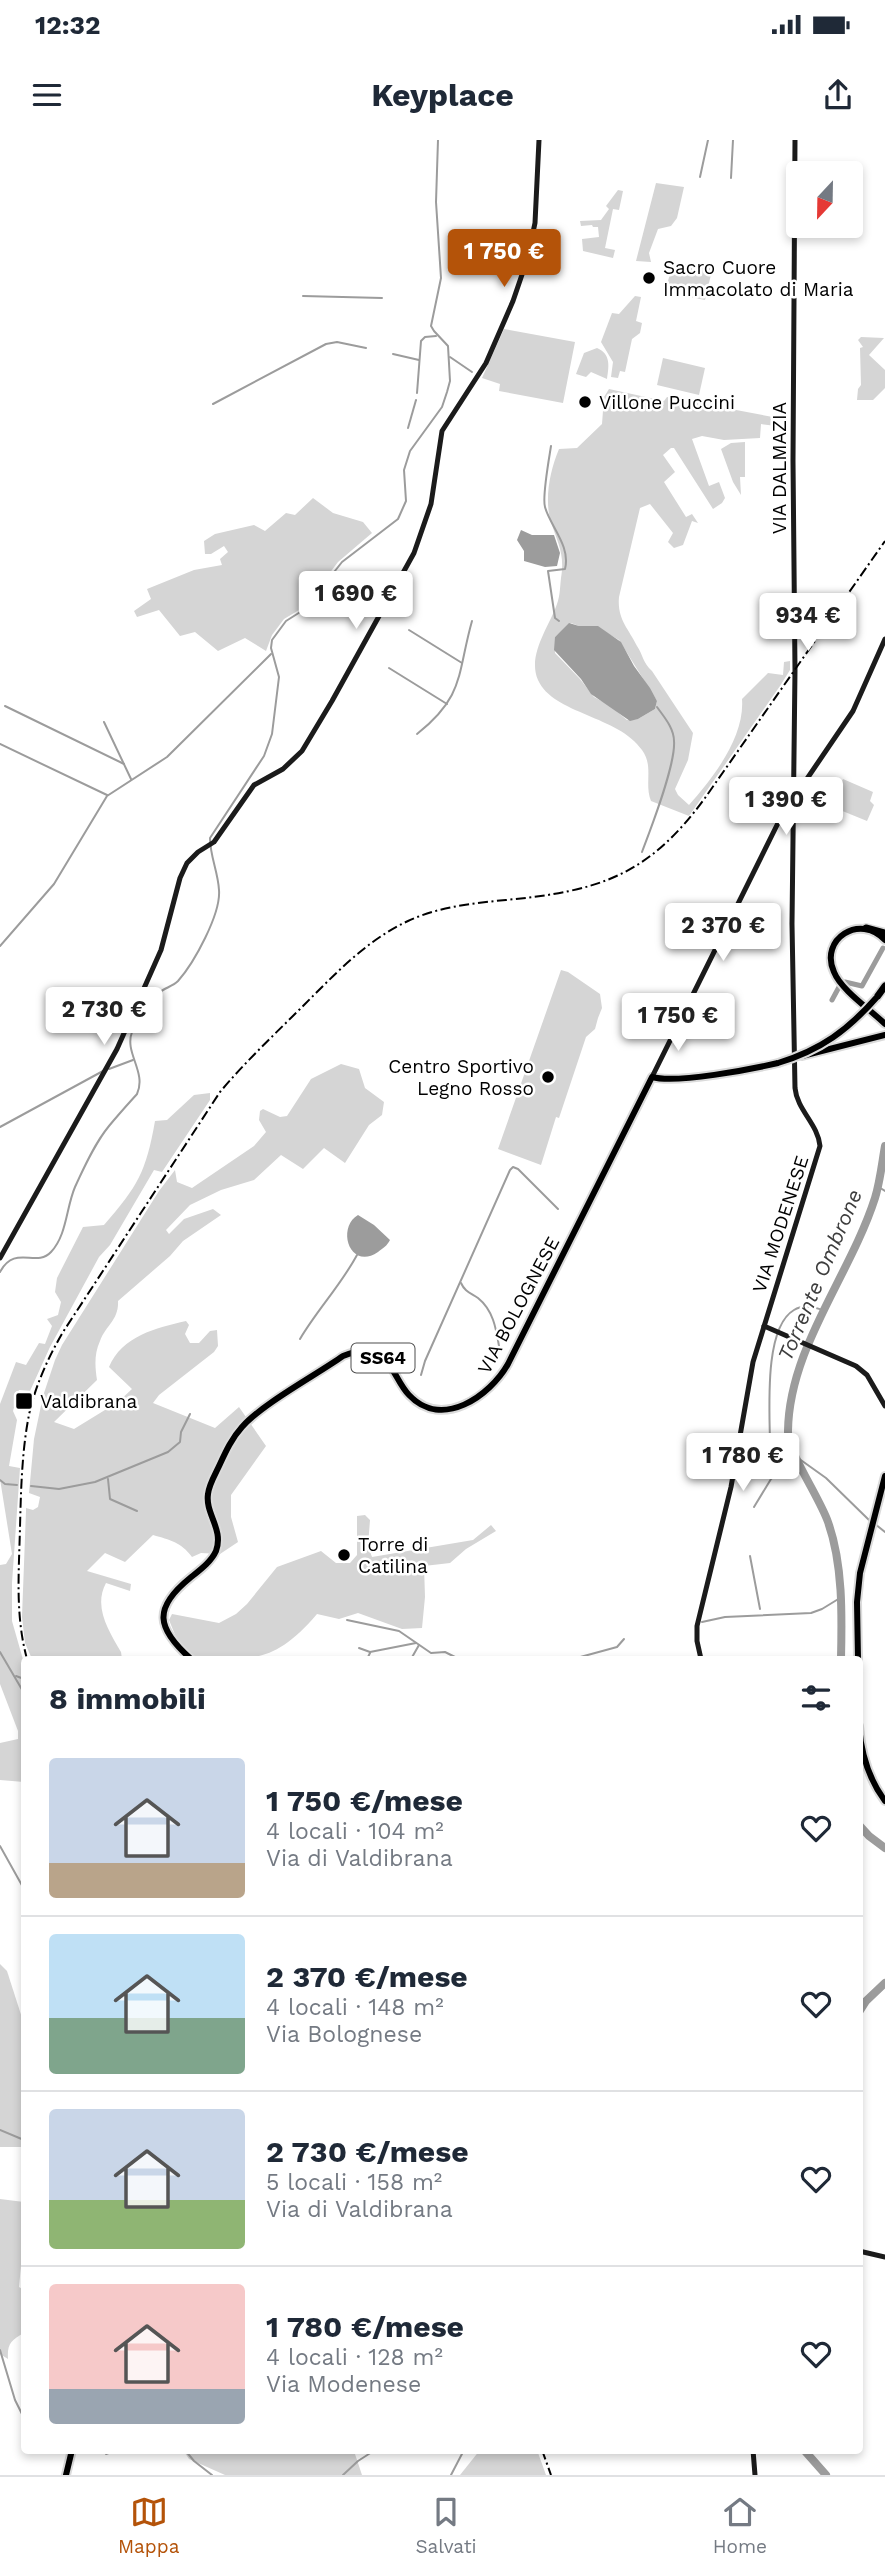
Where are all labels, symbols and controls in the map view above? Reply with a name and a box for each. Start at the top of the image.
text: 12:32 [35,10,100,40]
icon: menu [28,76,66,114]
text: Keyplace [371,76,514,114]
icon: share [819,76,857,114]
north arrow [786,161,863,238]
map controls [786,161,863,238]
pin: 1 750 € [439,230,569,289]
text: 1 750 € [464,238,544,265]
place label: Sacro Cuore Immacolato di Maria [663,256,854,301]
marker: Sacro Cuore Immacolato di Maria [641,270,657,286]
place label: Villone Puccini [599,391,735,414]
marker: Villone Puccini [577,394,593,410]
street label: VIA DALMAZIA [768,401,791,534]
pin: 1 690 € [291,572,421,631]
text: 1 690 € [315,580,397,607]
pin: 934 € [759,594,857,653]
text: 934 € [775,602,841,629]
pin: 1 390 € [721,778,851,837]
text: 1 390 € [745,786,827,813]
pin: 2 370 € [658,904,788,963]
text: 2 370 € [681,912,765,939]
pin: 2 730 € [39,988,169,1047]
pin: 1 750 € [613,993,743,1053]
text: 2 730 € [62,996,146,1023]
text: 1 750 € [638,1002,718,1029]
place label: Centro Sportivo Legno Rosso [388,1055,534,1100]
marker: Centro Sportivo Legno Rosso [540,1069,556,1085]
street label: VIA MODENESE [747,1153,813,1296]
water label: Torrente Ombrone [772,1185,867,1364]
street label: VIA BOLOGNESE [473,1233,564,1378]
road number: SS64 [352,1344,414,1372]
place label: Valdibrana [40,1390,138,1413]
marker: Valdibrana [14,1391,34,1411]
pin: 1 780 € [678,1434,808,1493]
text: 1 780 € [702,1442,784,1469]
place label: Torre di Catilina [358,1533,428,1578]
marker: Torre di Catilina [336,1547,352,1563]
icon: filters [797,1679,835,1717]
text: 8 immobili [49,1681,206,1716]
text: 1 750 €/mese [266,1783,463,1818]
icon: home [105,1786,189,1870]
icon: heart [797,1809,835,1847]
text: 4 locali · 104 m² [266,1818,444,1845]
text: Via di Valdibrana [266,1845,453,1872]
text: 2 370 €/mese [266,1959,468,1994]
icon: home [105,1962,189,2046]
icon: heart [797,1985,835,2023]
text: 4 locali · 148 m² [266,1994,444,2021]
text: Via Bolognese [266,2021,422,2048]
text: 2 730 €/mese [266,2134,469,2169]
icon: home [105,2137,189,2221]
icon: heart [797,2160,835,2198]
text: 5 locali · 158 m² [266,2169,442,2196]
text: Via di Valdibrana [266,2196,453,2223]
text: 1 780 €/mese [266,2309,464,2344]
icon: home [105,2312,189,2396]
icon: heart [797,2335,835,2373]
text: 4 locali · 128 m² [266,2344,443,2371]
text: Via Modenese [266,2371,421,2398]
tab: Mappa [118,2493,179,2558]
tab: Salvati [415,2493,477,2558]
tab: Home [713,2493,767,2558]

